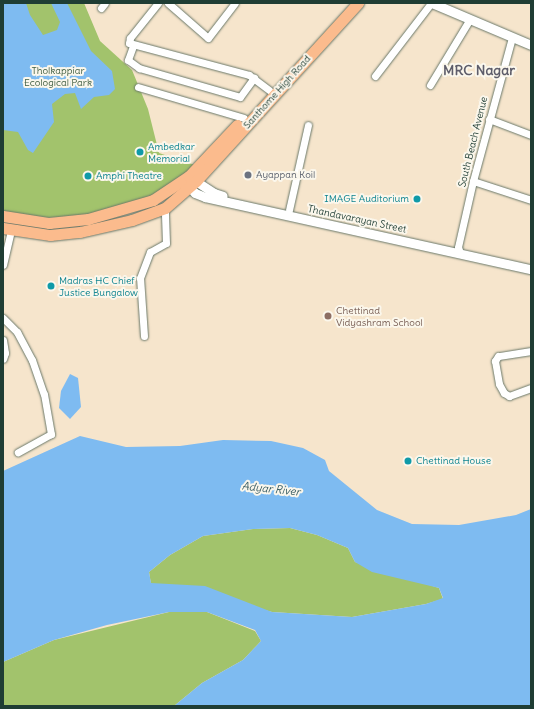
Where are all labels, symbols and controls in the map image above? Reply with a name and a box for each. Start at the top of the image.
street label: Santhome High Road [241,53,313,131]
district label: MRC Nagar [443,62,515,78]
park label: Tholkappiar Ecological Park [24,64,92,88]
street label: South Beach Avenue [456,95,490,189]
place label: Ambedkar Memorial [148,140,195,164]
marker: Ambedkar Memorial [135,147,145,157]
place label: Ayappan Koil [256,169,315,181]
place label: Amphi Theatre [96,170,162,182]
marker: Ayappan Koil [243,170,253,180]
marker: Amphi Theatre [83,171,93,181]
place label: IMAGE Auditorium [324,193,409,205]
marker: IMAGE Auditorium [412,194,422,204]
street label: Thandavarayan Street [307,203,407,235]
place label: Madras HC Chief Justice Bungalow [59,274,138,298]
marker: Madras HC Chief Justice Bungalow [46,281,56,291]
place label: Chettinad Vidyashram School [336,304,423,328]
marker: Chettinad Vidyashram School [323,311,333,321]
place label: Chettinad House [416,455,491,467]
marker: Chettinad House [403,456,413,466]
water label: Adyar River [241,479,301,499]

